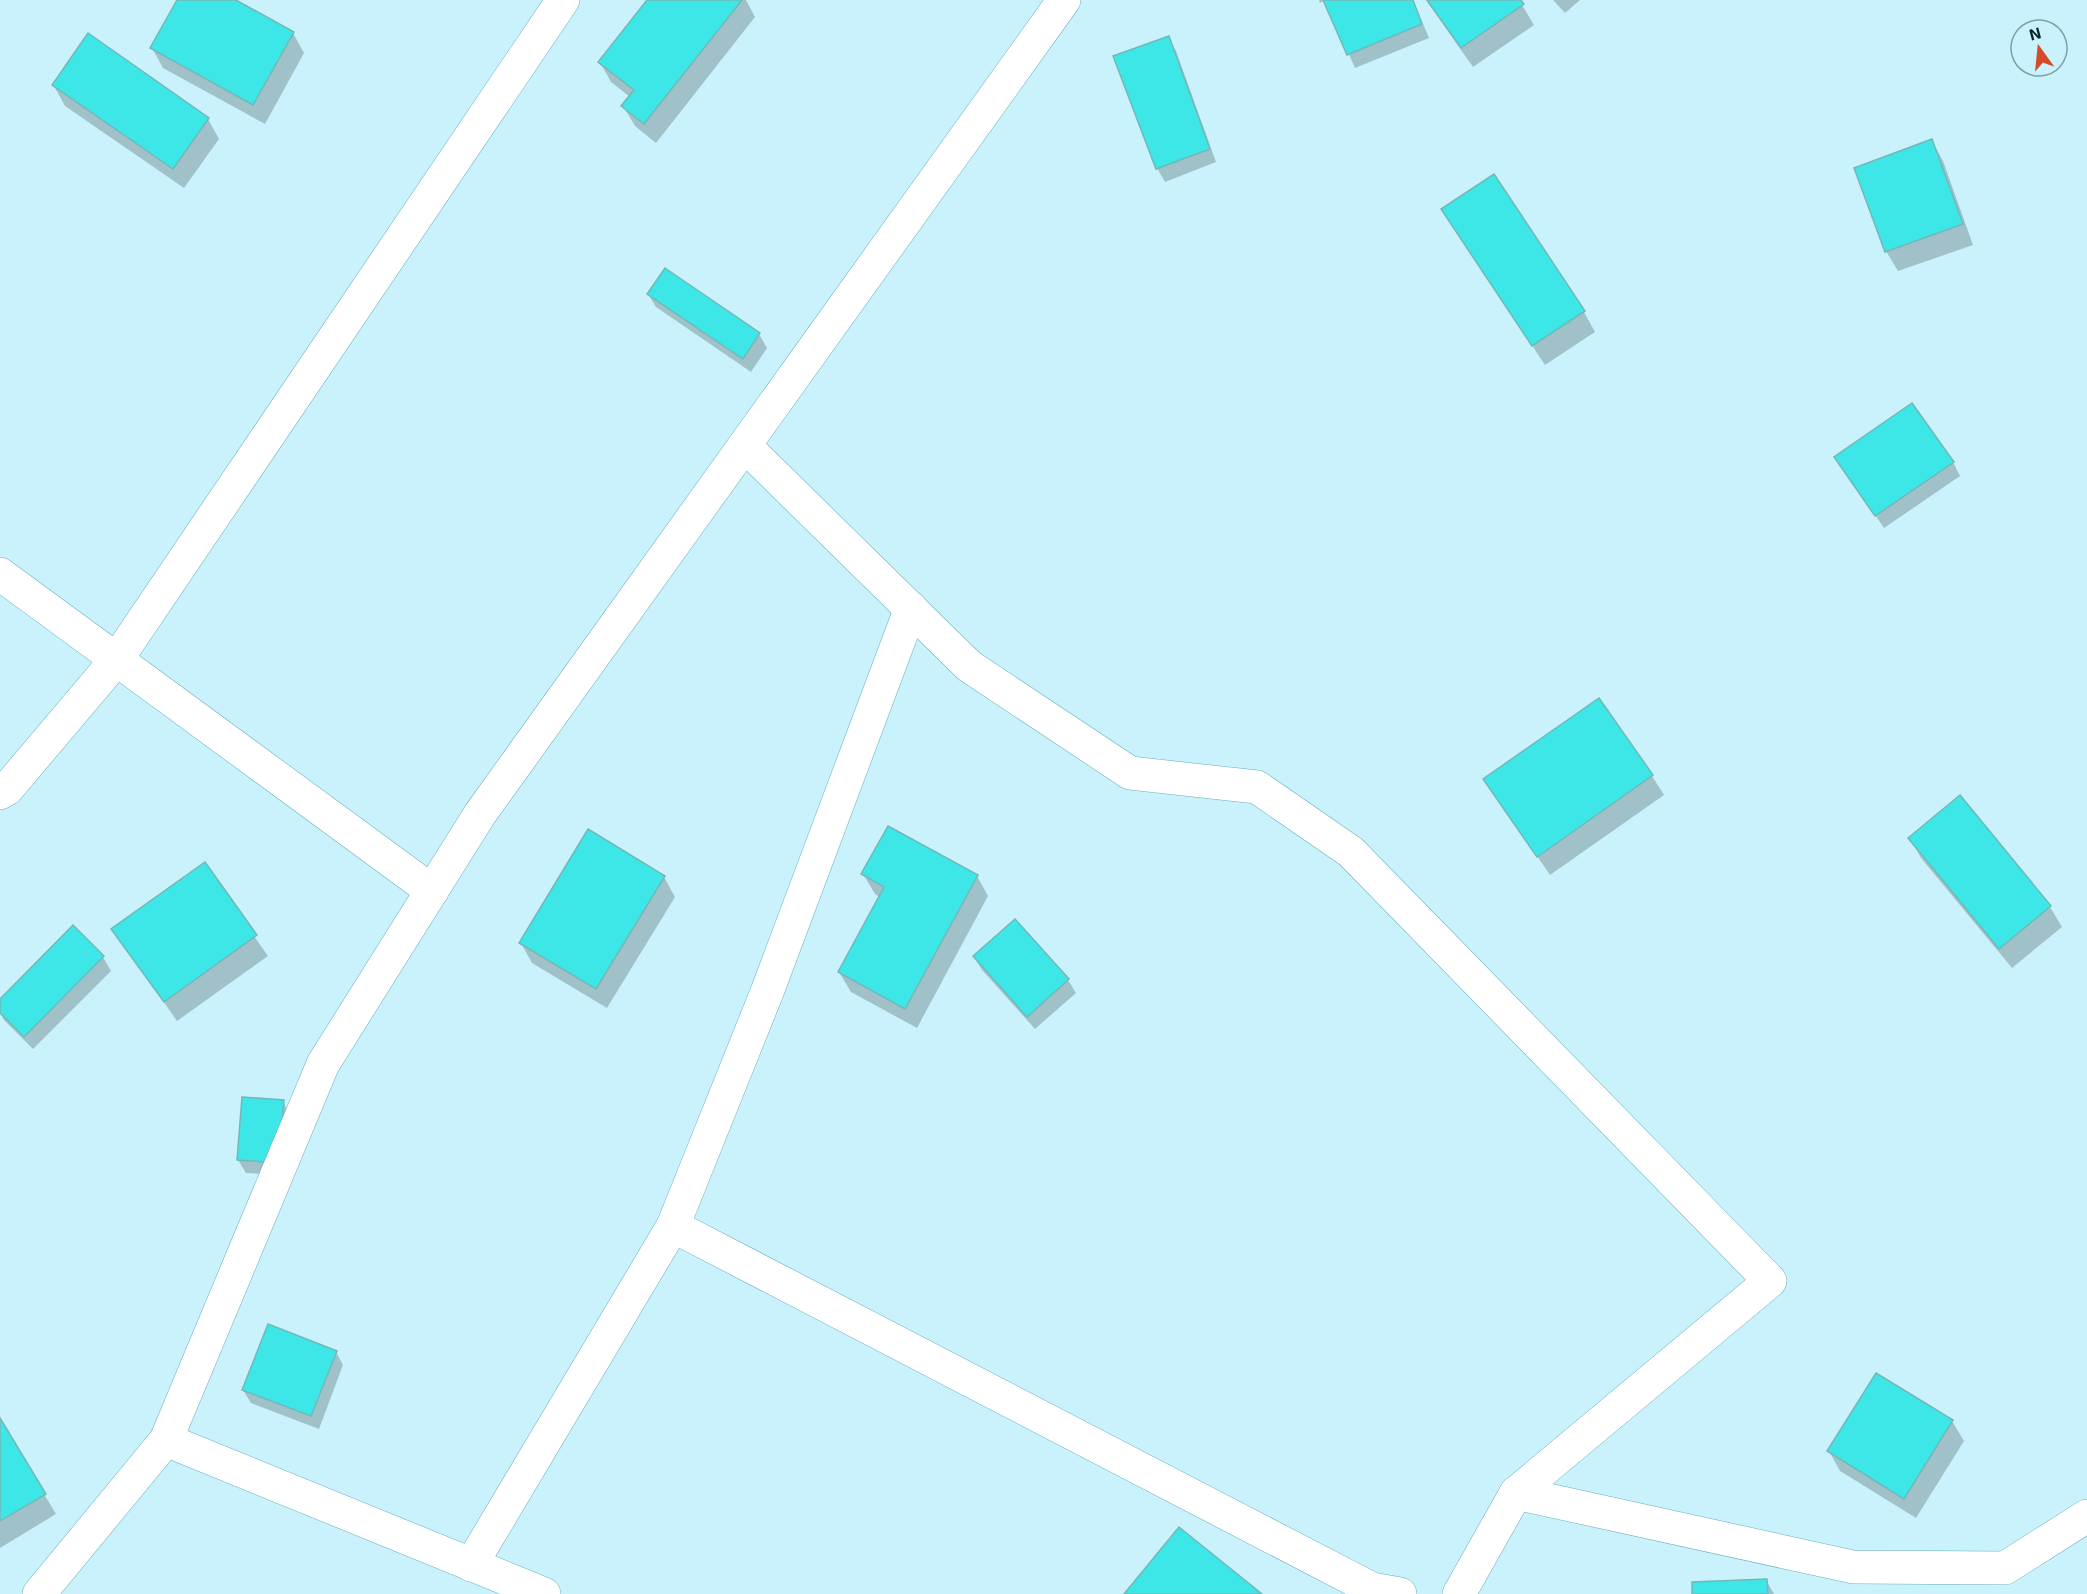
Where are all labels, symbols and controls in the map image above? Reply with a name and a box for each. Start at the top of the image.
north arrow [2009,18,2069,78]
text: N [2027,22,2043,44]

